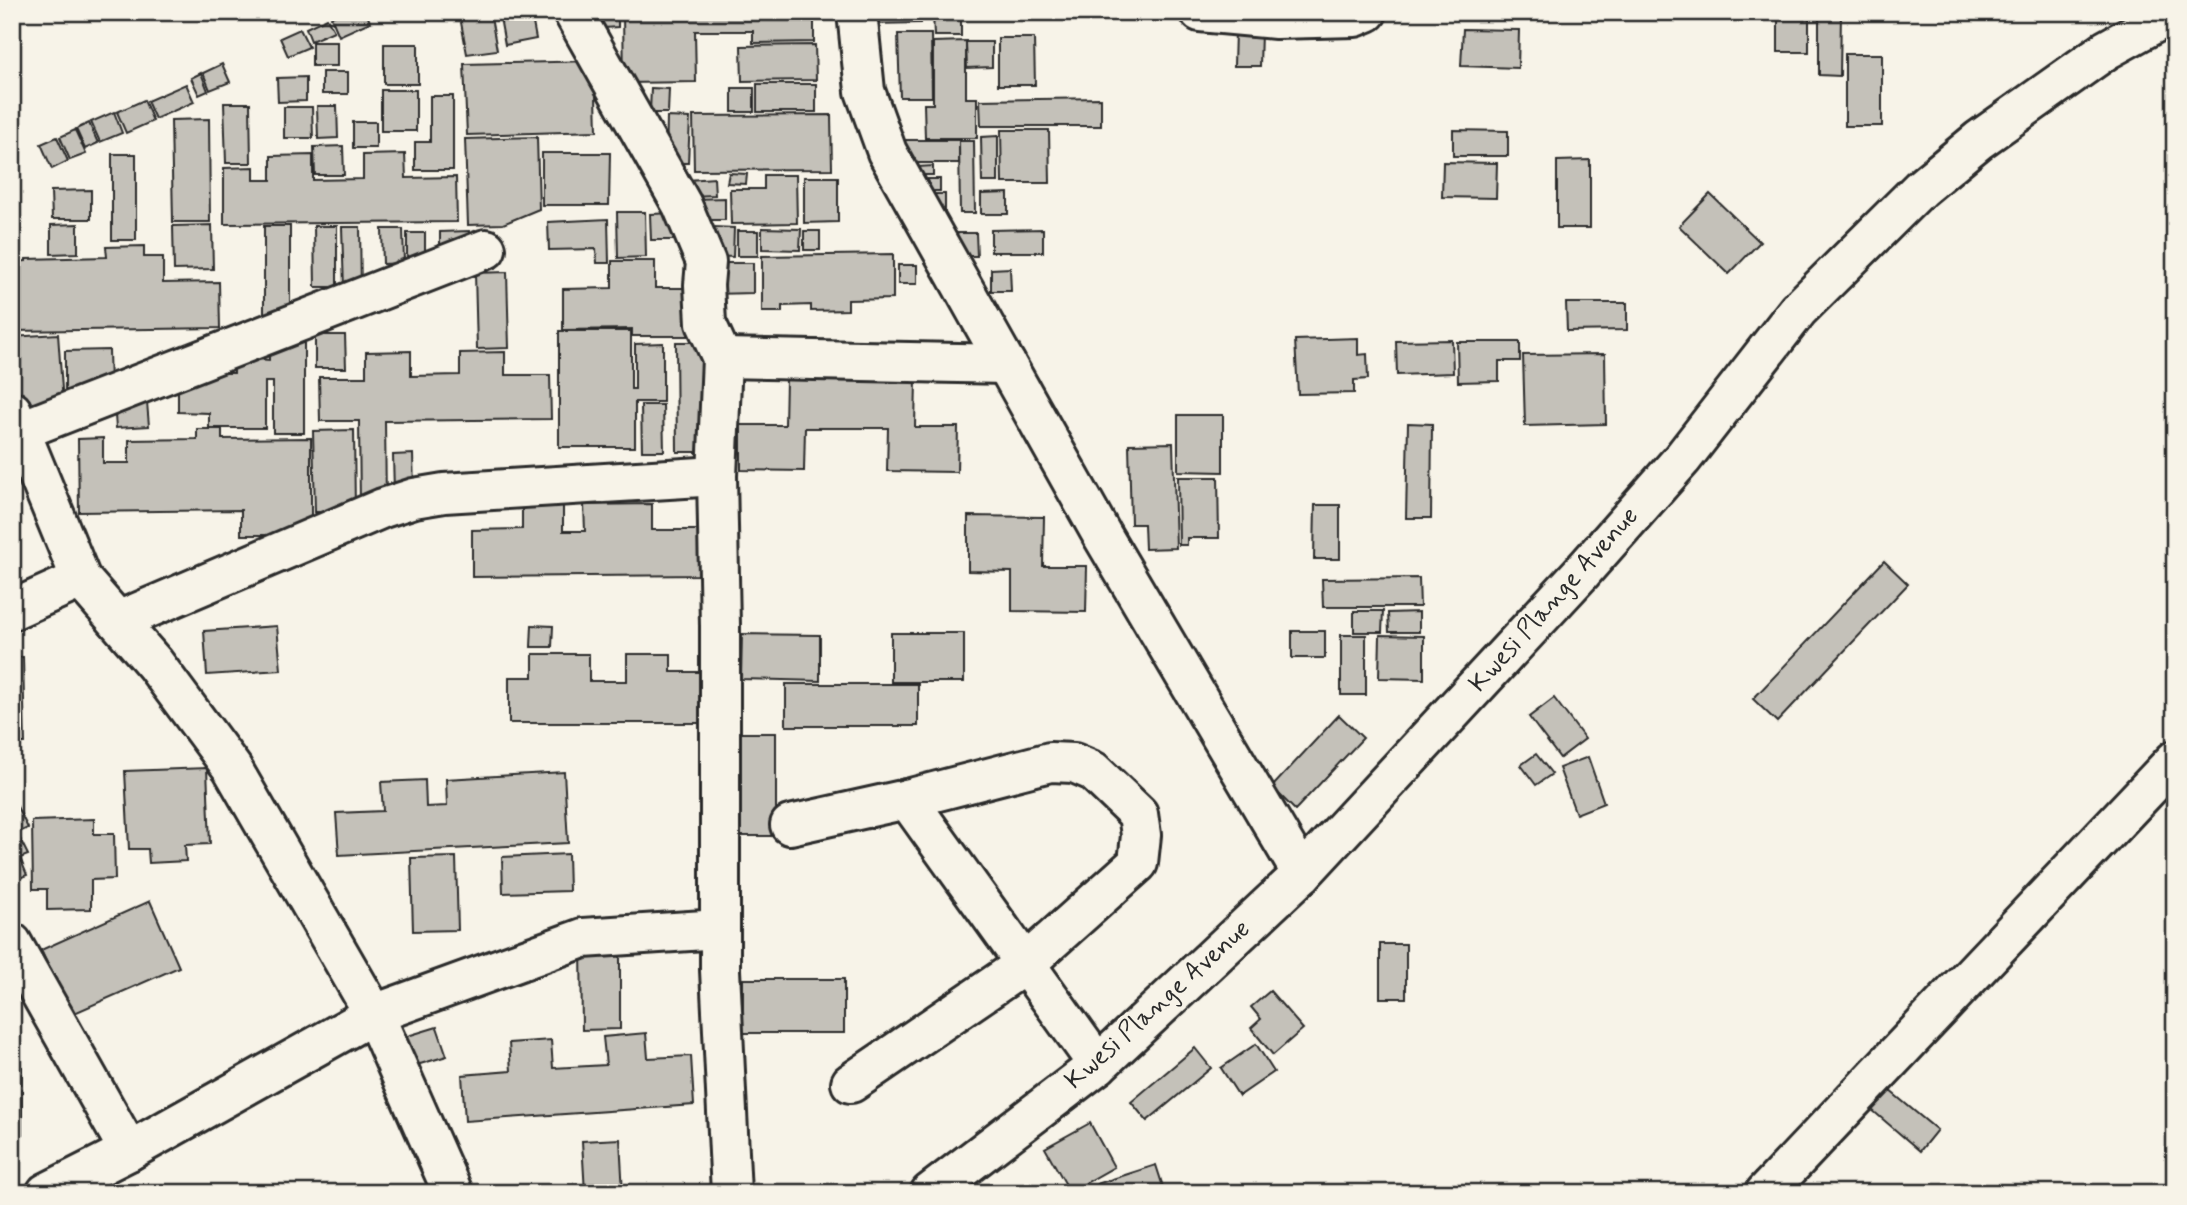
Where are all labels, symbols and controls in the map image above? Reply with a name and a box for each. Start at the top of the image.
street label: Kwesi Plange Avenue [1462,500,1646,700]
street label: Kwesi Plange Avenue [1058,913,1258,1097]

